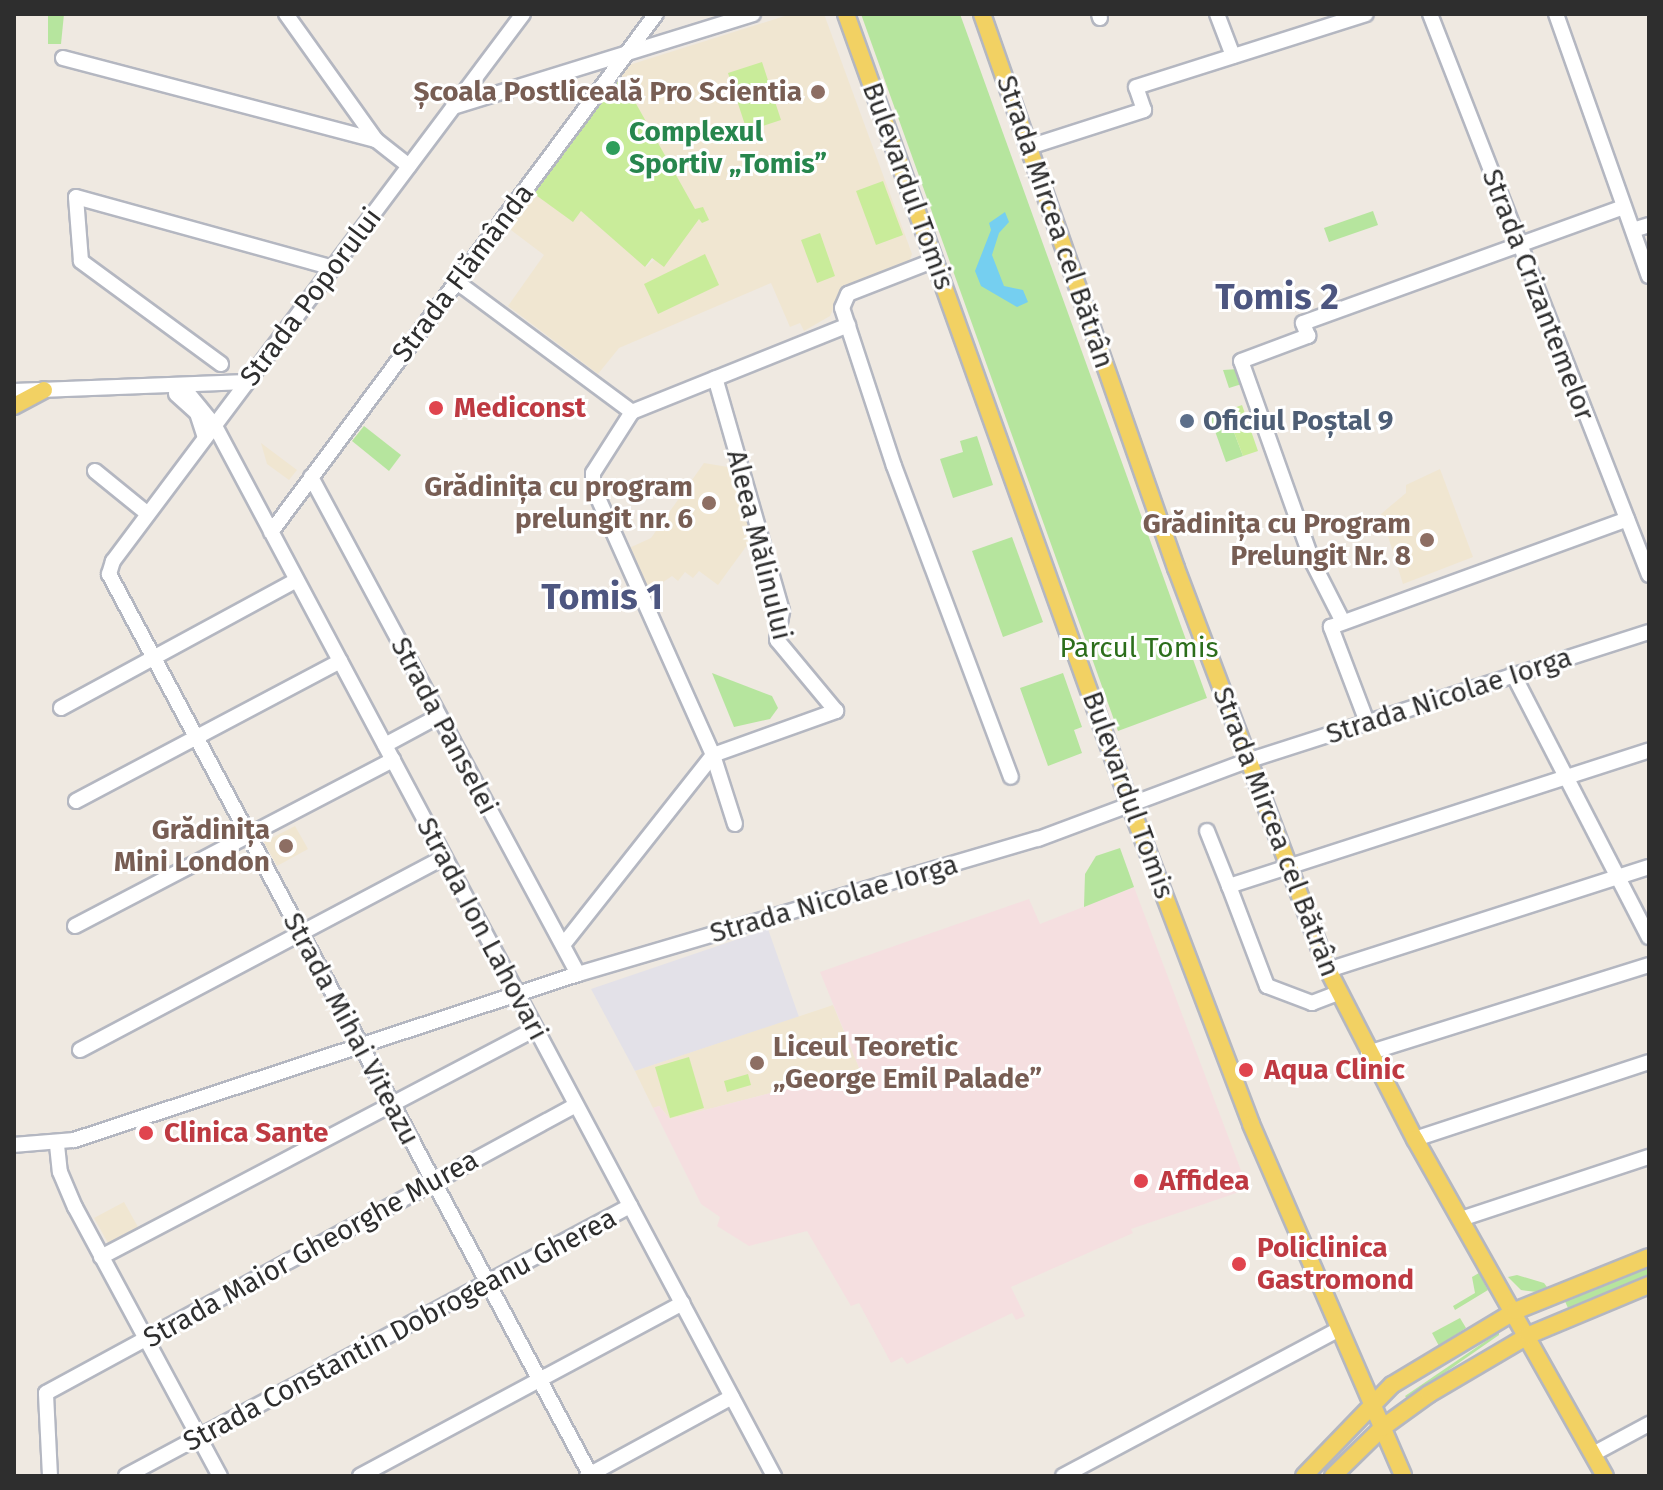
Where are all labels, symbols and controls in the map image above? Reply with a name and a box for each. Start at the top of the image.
street label: Strada Mircea cel Bătrân [989,71,1121,373]
place label: Școala Postliceală Pro Scientia [413,75,802,109]
street label: Bulevardul Tomis [855,78,961,294]
marker: Școala Postliceală Pro Scientia [809,83,827,101]
place label: Complexul Sportiv „Tomis” [629,115,827,181]
marker: Complexul Sportiv „Tomis” [604,139,622,157]
street label: Strada Crizantemelor [1475,164,1601,426]
street label: Strada Flămânda [385,177,541,369]
street label: Strada Poporului [233,201,389,393]
district label: Tomis 2 [1215,276,1339,320]
place label: Mediconst [454,391,586,425]
marker: Mediconst [425,397,447,419]
place label: Oficiul Poștal 9 [1203,404,1393,438]
marker: Oficiul Poștal 9 [1178,412,1196,430]
street label: Aleea Mălinului [719,446,799,644]
place label: Grădinița cu program prelungit nr. 6 [424,470,693,536]
marker: Grădinița cu program prelungit nr. 6 [700,494,718,512]
place label: Grădinița cu Program Prelungit Nr. 8 [1143,507,1411,573]
marker: Grădinița cu Program Prelungit Nr. 8 [1418,531,1436,549]
district label: Tomis 1 [541,576,663,620]
park label: Parcul Tomis [1059,631,1219,665]
street label: Strada Panselei [383,632,505,820]
street label: Strada Nicolae Iorga [1322,640,1576,752]
street label: Strada Mircea cel Bătrân [1205,682,1347,982]
street label: Bulevardul Tomis [1075,687,1181,903]
street label: Strada Ion Lahovari [409,812,555,1046]
place label: Grădinița Mini London [114,813,270,879]
marker: Grădinița Mini London [277,837,295,855]
street label: Strada Nicolae Iorga [706,848,962,950]
street label: Strada Mihai Viteazu [276,907,426,1151]
place label: Liceul Teoretic „George Emil Palade” [773,1030,1042,1096]
place label: Aqua Clinic [1264,1053,1405,1087]
marker: Liceul Teoretic „George Emil Palade” [748,1054,766,1072]
marker: Aqua Clinic [1235,1059,1257,1081]
place label: Clinica Sante [164,1116,328,1150]
marker: Clinica Sante [135,1122,157,1144]
street label: Strada Maior Gheorghe Murea [138,1143,484,1355]
place label: Affidea [1159,1164,1250,1198]
marker: Affidea [1130,1170,1152,1192]
street label: Strada Constantin Dobrogeanu Gherea [178,1201,622,1459]
place label: Policlinica Gastromond [1257,1231,1414,1297]
marker: Policlinica Gastromond [1228,1253,1250,1275]

